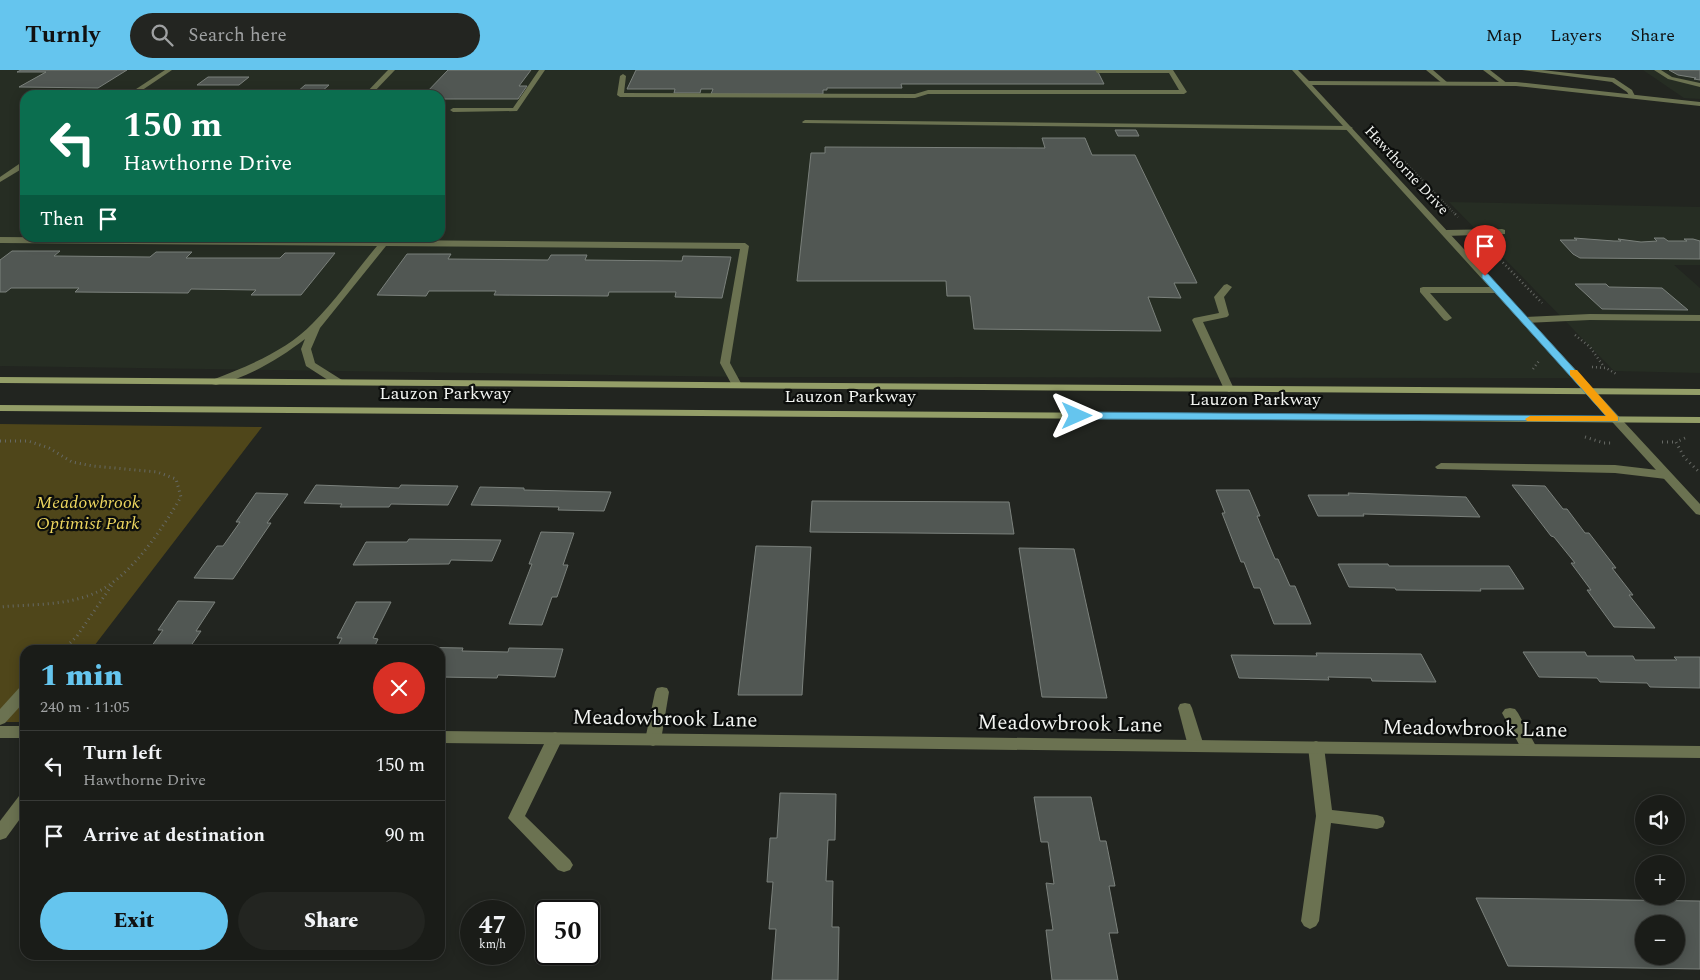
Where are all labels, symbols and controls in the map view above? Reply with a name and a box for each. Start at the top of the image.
search box [130,13,480,58]
text: Turnly [25,17,100,53]
icon: search [148,21,176,49]
text: Search here [188,21,287,50]
text: Map [1486,22,1522,49]
text: Layers [1550,22,1602,49]
text: Share [1630,22,1675,49]
text: 150 m [123,99,222,152]
icon: left [40,110,105,175]
street label: Hawthorne Drive [1359,120,1454,220]
text: Hawthorne Drive [123,147,292,180]
text: Then [40,205,84,234]
icon: arrive [94,205,122,233]
pin [1464,225,1506,276]
icon: arrive [1471,232,1499,260]
street label: Lauzon Parkway [379,380,512,407]
street label: Lauzon Parkway [784,383,917,410]
street label: Lauzon Parkway [1189,386,1322,413]
position arrow [1050,389,1102,441]
park label: Meadowbrook Optimist Park [36,489,141,537]
text: 1 min [40,653,123,699]
button: close [373,662,425,714]
text: 240 m · 11:05 [40,695,130,719]
street label: Meadowbrook Lane [572,701,758,737]
street label: Meadowbrook Lane [977,706,1163,742]
street label: Meadowbrook Lane [1382,711,1568,747]
text: Turn left [83,739,162,768]
text: 150 m [375,751,425,780]
icon: left [40,752,68,780]
text: Hawthorne Drive [83,768,206,792]
map controls [1635,795,1685,965]
button: sound [1635,795,1685,845]
text: Arrive at destination [83,821,265,850]
text: 90 m [385,821,425,850]
icon: arrive [40,822,68,850]
button: + [1635,855,1685,905]
button: Exit [40,892,228,950]
button: Share [238,892,425,950]
speed limit sign: 50 [535,900,600,965]
text: 47 [478,907,507,945]
button: − [1635,915,1685,965]
text: km/h [479,935,506,954]

